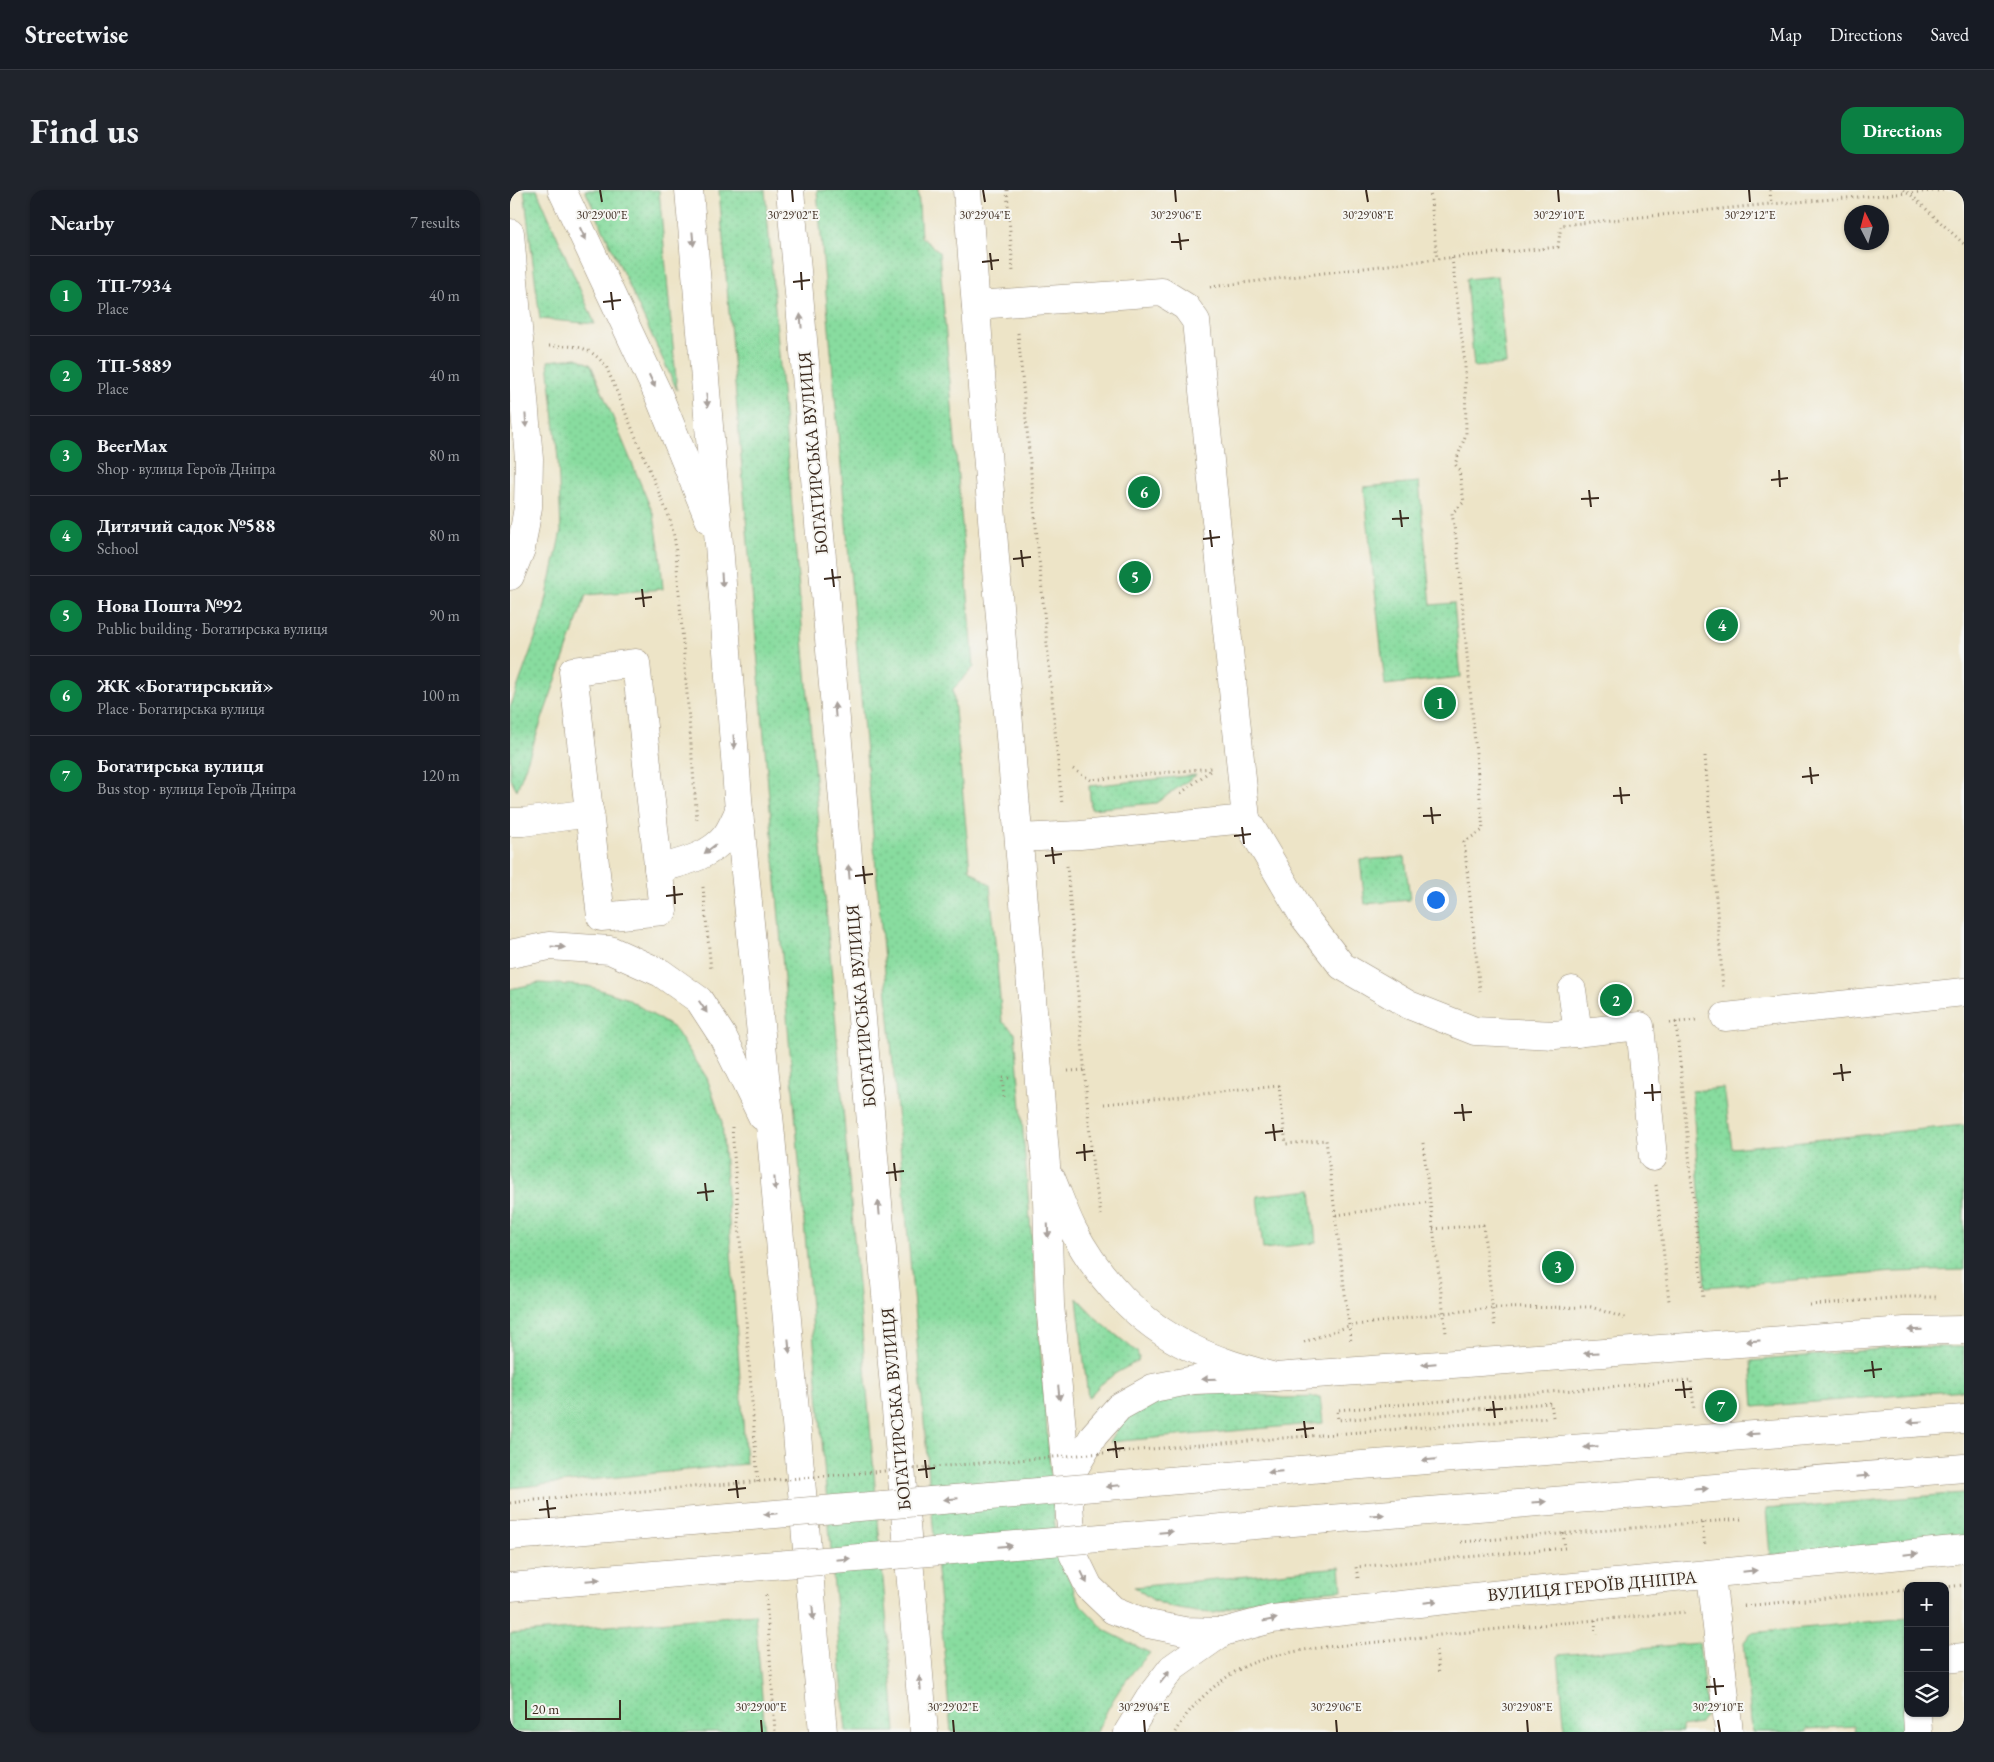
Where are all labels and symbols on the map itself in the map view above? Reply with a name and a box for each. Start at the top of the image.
north arrow [1844,205,1889,250]
text: 30°29'00"E [576,207,628,223]
text: 30°29'02"E [767,207,819,223]
text: 30°29'04"E [959,207,1011,223]
text: 30°29'06"E [1150,207,1202,223]
text: 30°29'08"E [1342,207,1394,223]
text: 30°29'10"E [1533,207,1585,223]
text: 30°29'12"E [1724,207,1776,223]
one-way arrow [579,227,587,241]
one-way arrow [689,231,697,247]
one-way arrow [797,313,805,329]
street label: БОГАТИРСЬКА ВУЛИЦЯ [792,350,833,556]
one-way arrow [648,374,656,388]
one-way arrow [703,393,711,409]
one-way arrow [522,413,530,429]
pin: 6 [1128,473,1160,511]
pin: 5 [1119,558,1151,596]
one-way arrow [718,572,726,588]
pin: 4 [1706,606,1738,644]
pin: 1 [1424,684,1456,722]
one-way arrow [831,701,839,717]
one-way arrow [730,734,738,750]
one-way arrow [704,843,717,854]
one-way arrow [845,863,853,879]
your location [1423,887,1449,913]
street label: БОГАТИРСЬКА ВУЛИЦЯ [840,903,881,1109]
one-way arrow [550,943,566,951]
pin: 2 [1600,981,1632,1019]
one-way arrow [698,1000,708,1014]
one-way arrow [771,1177,779,1193]
one-way arrow [874,1199,882,1215]
one-way arrow [1044,1224,1052,1240]
pin: 3 [1542,1248,1574,1286]
street label: БОГАТИРСЬКА ВУЛИЦЯ [875,1306,916,1512]
one-way arrow [1907,1326,1923,1334]
one-way arrow [786,1338,794,1354]
one-way arrow [1745,1338,1761,1346]
one-way arrow [1583,1349,1599,1357]
one-way arrow [1421,1361,1437,1369]
one-way arrow [1201,1376,1217,1384]
one-way arrow [1055,1386,1063,1402]
pin: 7 [1705,1387,1737,1425]
one-way arrow [1907,1419,1923,1427]
one-way arrow [1745,1431,1761,1439]
one-way arrow [1583,1443,1599,1451]
one-way arrow [1421,1456,1437,1464]
one-way arrow [1266,1469,1282,1477]
one-way arrow [1856,1472,1872,1480]
one-way arrow [1104,1482,1120,1490]
one-way arrow [1694,1485,1710,1493]
one-way arrow [943,1496,959,1504]
one-way arrow [1532,1498,1548,1506]
one-way arrow [763,1511,779,1519]
one-way arrow [1370,1511,1386,1519]
one-way arrow [1159,1528,1175,1536]
one-way arrow [997,1542,1013,1550]
one-way arrow [1904,1550,1920,1558]
one-way arrow [835,1555,851,1563]
street label: ВУЛИЦЯ ГЕРОЇВ ДНІПРА [1486,1565,1698,1606]
one-way arrow [1742,1567,1758,1575]
one-way arrow [1080,1570,1088,1584]
one-way arrow [586,1576,602,1584]
one-way arrow [1423,1598,1439,1606]
one-way arrow [809,1605,817,1621]
one-way arrow [1262,1616,1277,1624]
one-way arrow [1160,1670,1170,1684]
one-way arrow [916,1675,924,1691]
scale bar [525,1697,621,1720]
text: 30°29'00"E [735,1699,787,1715]
text: 30°29'02"E [927,1699,979,1715]
text: 30°29'04"E [1118,1699,1170,1715]
text: 30°29'06"E [1310,1699,1362,1715]
text: 30°29'08"E [1501,1699,1553,1715]
text: 30°29'10"E [1692,1699,1744,1715]

